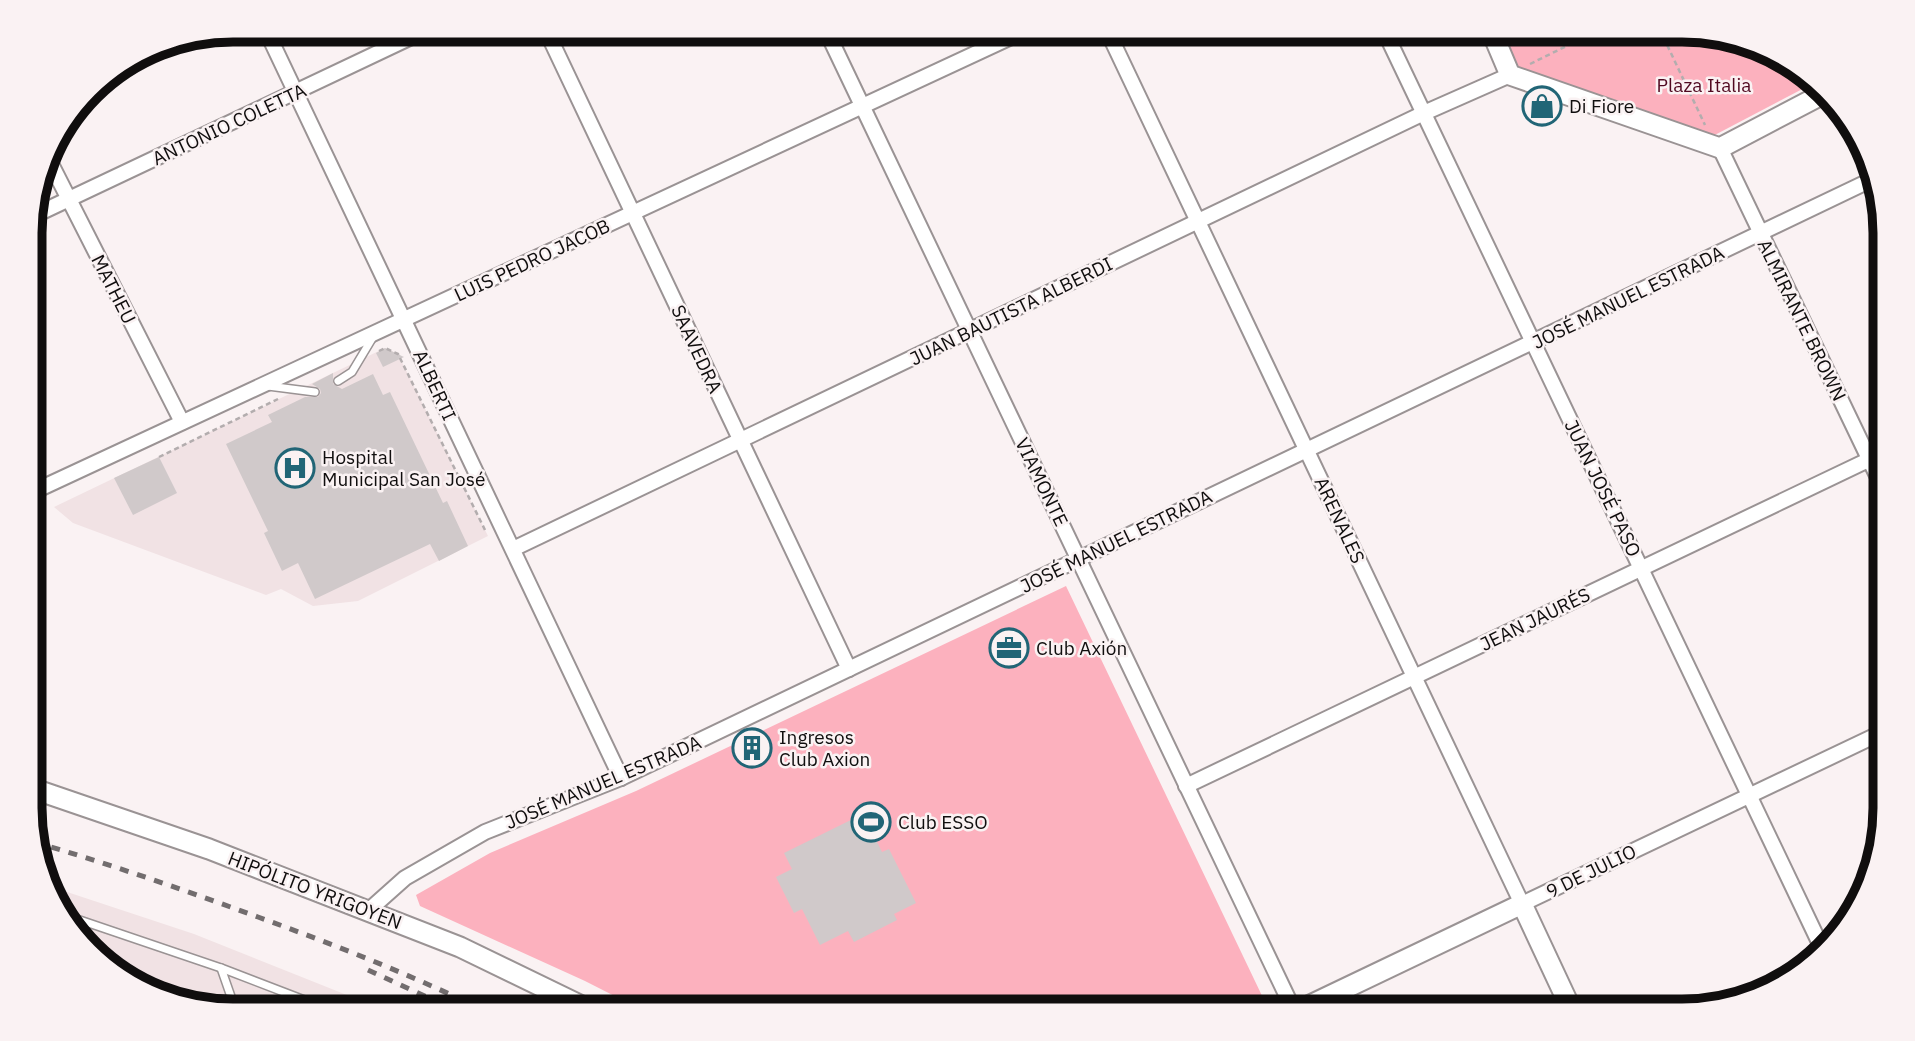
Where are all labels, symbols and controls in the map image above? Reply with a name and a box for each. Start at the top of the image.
park label: Plaza Italia [1657,73,1751,97]
street label: ANTONIO COLETTA [148,78,310,170]
shop icon: Di Fiore [1521,85,1563,127]
place label: Di Fiore [1569,94,1634,118]
street label: LUIS PEDRO JACOB [450,213,614,307]
street label: ALMIRANTE BROWN [1752,235,1852,405]
street label: JOSÉ MANUEL ESTRADA [1528,240,1728,354]
street label: MATHEU [86,250,142,328]
street label: JUAN BAUTISTA ALBERDI [906,251,1116,371]
street label: SAAVEDRA [666,301,728,397]
street label: ALBERTI [408,346,462,424]
street label: JUAN JOSÉ PASO [1559,416,1647,560]
street label: VIAMONTE [1010,434,1074,530]
place label: Hospital Municipal San José [322,445,485,491]
hospital icon: Hospital Municipal San José [274,447,316,489]
street label: ARENALES [1310,473,1370,567]
street label: JOSÉ MANUEL ESTRADA [1016,484,1216,598]
street label: JEAN JAURÉS [1476,582,1594,656]
office icon: Club Axión [988,627,1030,669]
place label: Club Axión [1036,636,1127,660]
place label: Ingresos Club Axion [779,725,870,771]
building icon: Ingresos Club Axion [731,727,773,769]
street label: JOSÉ MANUEL ESTRADA [501,730,705,834]
sports icon: Club ESSO [850,801,892,843]
place label: Club ESSO [898,810,988,834]
street label: 9 DE JULIO [1542,839,1640,903]
street label: HIPÓLITO YRIGOYEN [225,846,405,934]

